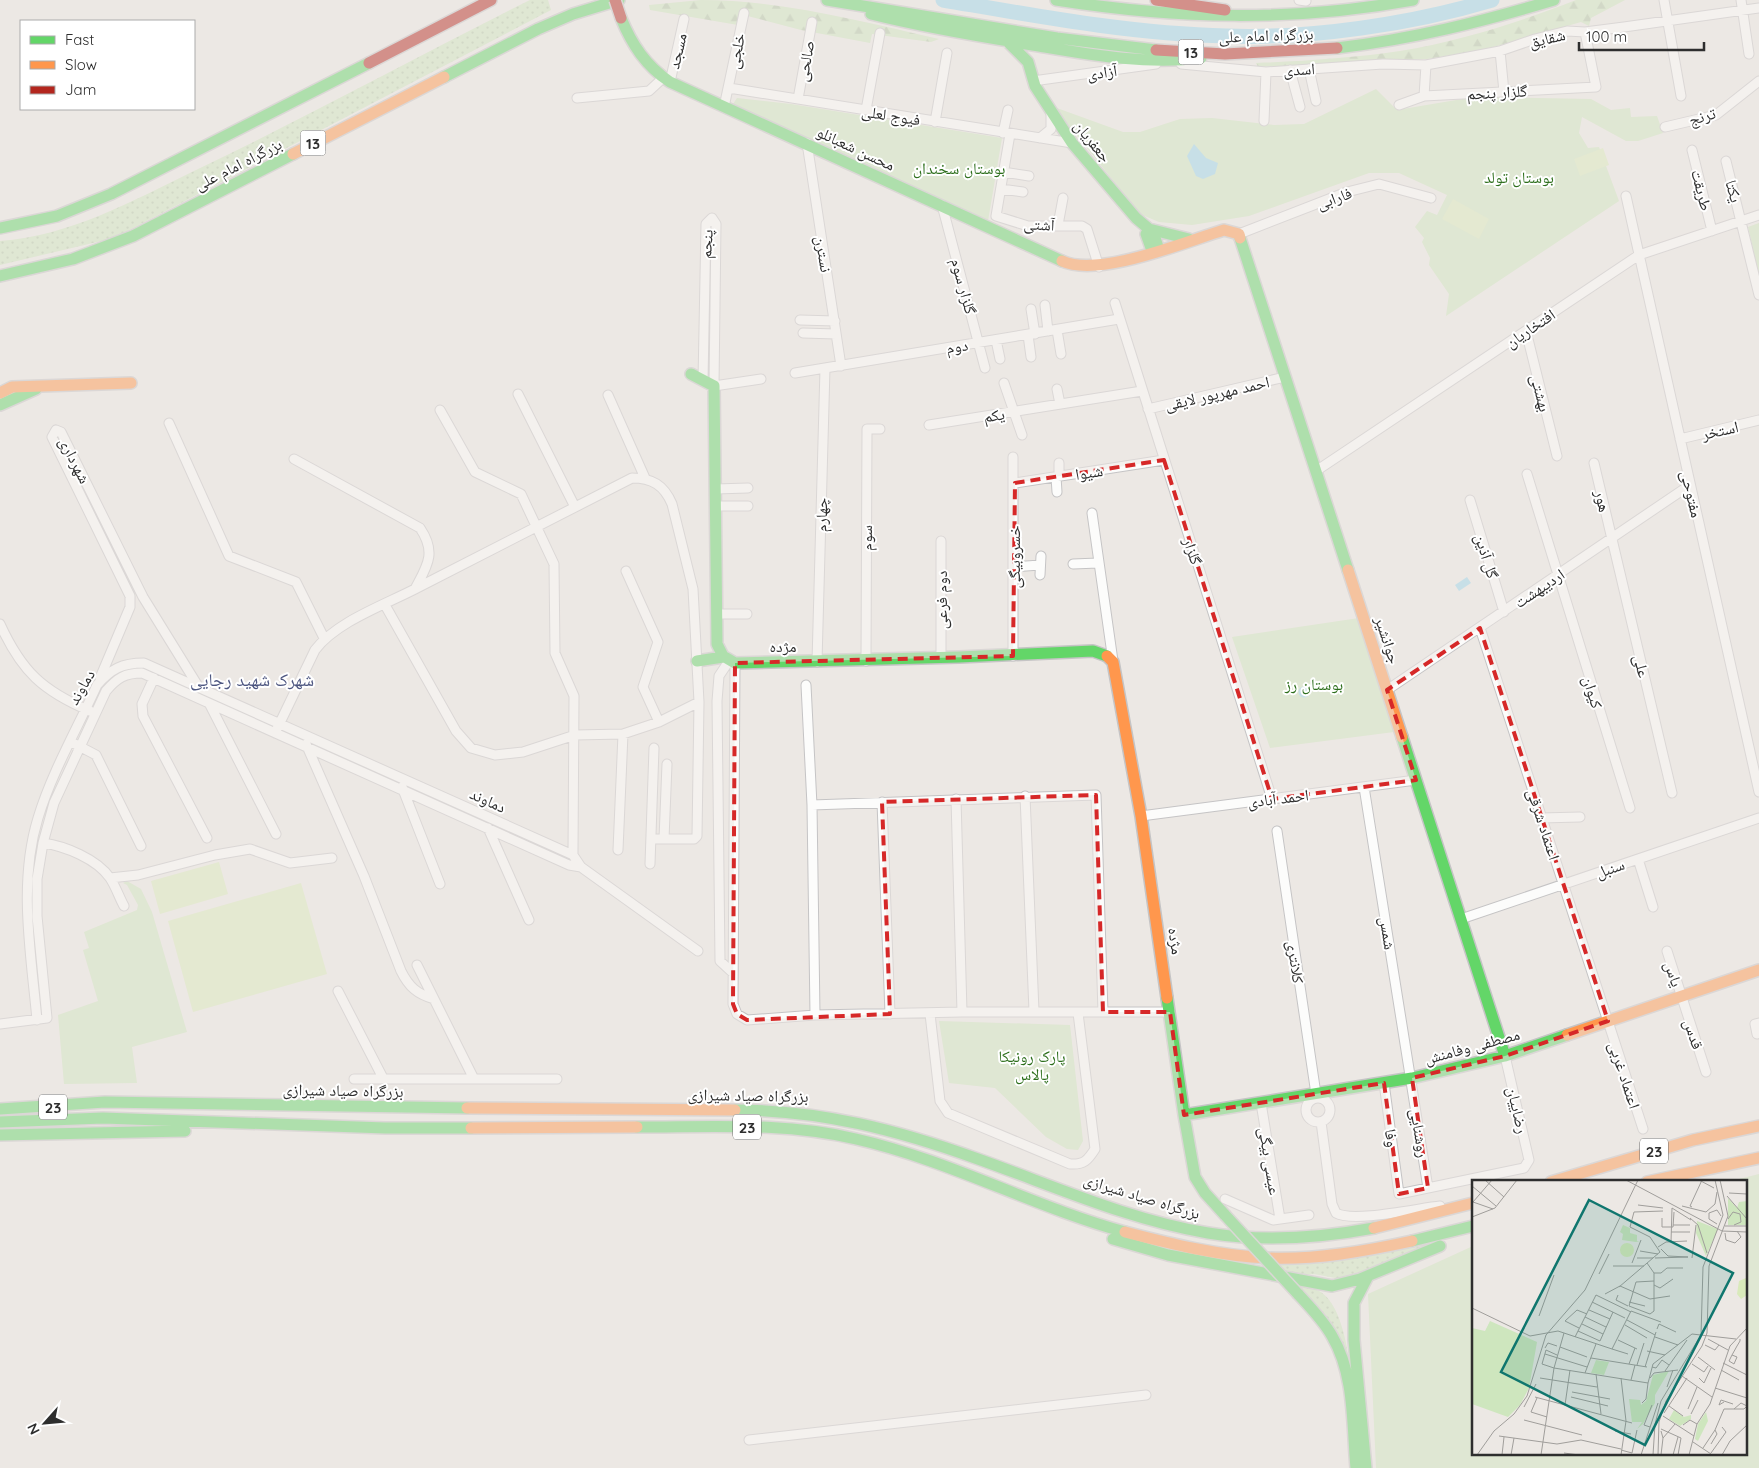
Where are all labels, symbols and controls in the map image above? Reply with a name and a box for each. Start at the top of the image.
legend [20,20,195,110]
scale bar [1579,20,1704,52]
street label: بزرگراه امام علی [1218,23,1314,48]
street label: شقایق [1527,24,1567,53]
text: 100 m [1586,27,1627,46]
text: Fast [65,30,94,49]
street label: مسجد [663,31,691,71]
street label: خلجی [723,32,750,71]
street label: صالحی [792,39,819,83]
road number: 13 [1178,40,1204,64]
text: Slow [65,55,97,74]
street label: اسدی [1282,58,1316,81]
street label: آزادی [1086,60,1119,85]
text: Jam [65,80,96,99]
street label: گلزار پنجم [1466,80,1528,105]
street label: فیوج لعلی [860,100,922,131]
street label: ترنج [1686,102,1718,130]
street label: جعفریان [1069,116,1116,167]
street label: محسن شعبانلو [813,121,898,176]
road number: 13 [300,130,326,156]
street label: بزرگراه امام علی [191,133,285,195]
park label: بوستان سخندان [913,158,1005,179]
park label: بوستان تولد [1484,167,1554,188]
street label: طریقت [1687,167,1717,213]
street label: یکتا [1721,177,1747,205]
street label: فارابی [1314,182,1355,215]
street label: آشتی [1023,213,1056,236]
street label: پنجم [695,228,718,259]
street label: نسترن [810,234,837,274]
street label: گلزار سوم [946,256,981,317]
street label: افتخاریان [1501,304,1559,353]
street label: دوم [945,334,970,359]
street label: احمد مهرپور لایقی [1163,371,1272,416]
street label: بهشتی [1526,372,1555,414]
street label: یکم [982,403,1006,428]
street label: استخر [1699,416,1740,444]
street label: شهرداری [54,433,95,487]
street label: شیوا [1074,460,1104,484]
street label: مفتوحی [1676,468,1707,520]
street label: هور [1591,487,1615,514]
street label: چهارم [811,498,832,532]
street label: سوم [856,525,877,551]
street label: خسروبیگی [1004,525,1025,589]
street label: گل آذین [1470,531,1503,581]
street label: گلزار [1179,534,1207,567]
street label: اردیبهشت [1510,564,1568,612]
street label: دوم فرعی [931,571,952,629]
street label: جوانشیر [1371,613,1405,666]
street label: مژده [770,636,796,656]
street label: علی [1629,653,1654,680]
street label: دماوند [63,666,99,708]
district label: شهرک شهید رجایی [190,668,314,691]
street label: کیوان [1578,673,1608,711]
park label: بوستان رز [1284,674,1343,695]
street label: دماوند [467,783,509,817]
street label: احمد آبادی [1246,784,1310,813]
street label: اعتماد شرقی [1522,786,1565,863]
street label: سنبل [1593,854,1627,883]
street label: شمس [1375,915,1400,951]
street label: مژده [1164,926,1188,956]
street label: کلانتری [1282,939,1309,985]
street label: یاس [1660,959,1687,990]
street label: قدس [1679,1016,1708,1052]
street label: مصطفی وفامنش [1422,1024,1522,1069]
street label: اعتماد غربی [1604,1039,1645,1111]
park label: پارک رونیکا پالاس [999,1046,1066,1085]
street label: بزرگراه صیاد شیرازی [282,1079,404,1102]
street label: بزرگراه صیاد شیرازی [687,1084,809,1107]
street label: رضاییان [1502,1085,1533,1136]
road number: 23 [39,1094,67,1120]
street label: روشنایی [1405,1107,1434,1159]
road number: 23 [733,1114,761,1140]
street label: عیسی بیگی [1254,1126,1285,1196]
street label: وفا [1381,1128,1403,1148]
road number: 23 [1640,1138,1668,1164]
street label: بزرگراه صیاد شیرازی [1081,1169,1203,1224]
inset map [1472,1180,1746,1456]
north arrow [20,1398,70,1448]
text: N [23,1420,44,1438]

